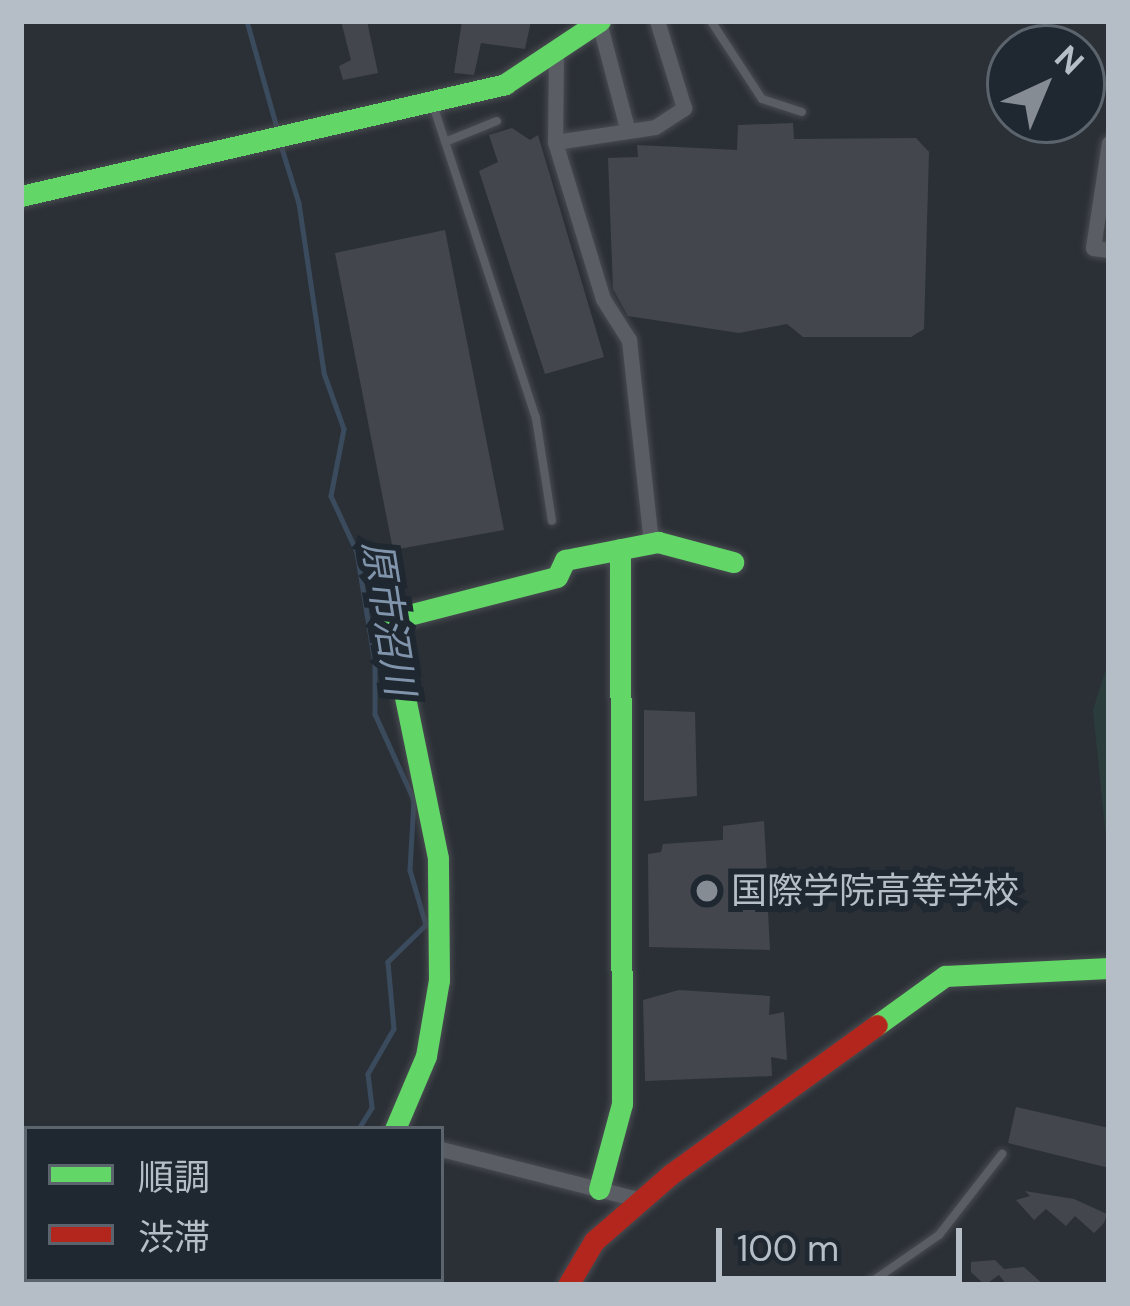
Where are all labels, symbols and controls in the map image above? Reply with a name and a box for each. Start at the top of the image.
north arrow [986,24,1106,144]
text: N [1046,36,1093,84]
water label: 原市沼川 [353,537,423,699]
place label: 国際学院高等学校 [731,869,1019,913]
marker: 国際学院高等学校 [694,878,720,904]
legend [24,1126,444,1282]
text: 順調 [138,1154,210,1201]
scale bar [722,1204,968,1278]
text: 渋滞 [138,1214,210,1261]
text: 100 m [737,1225,839,1272]

